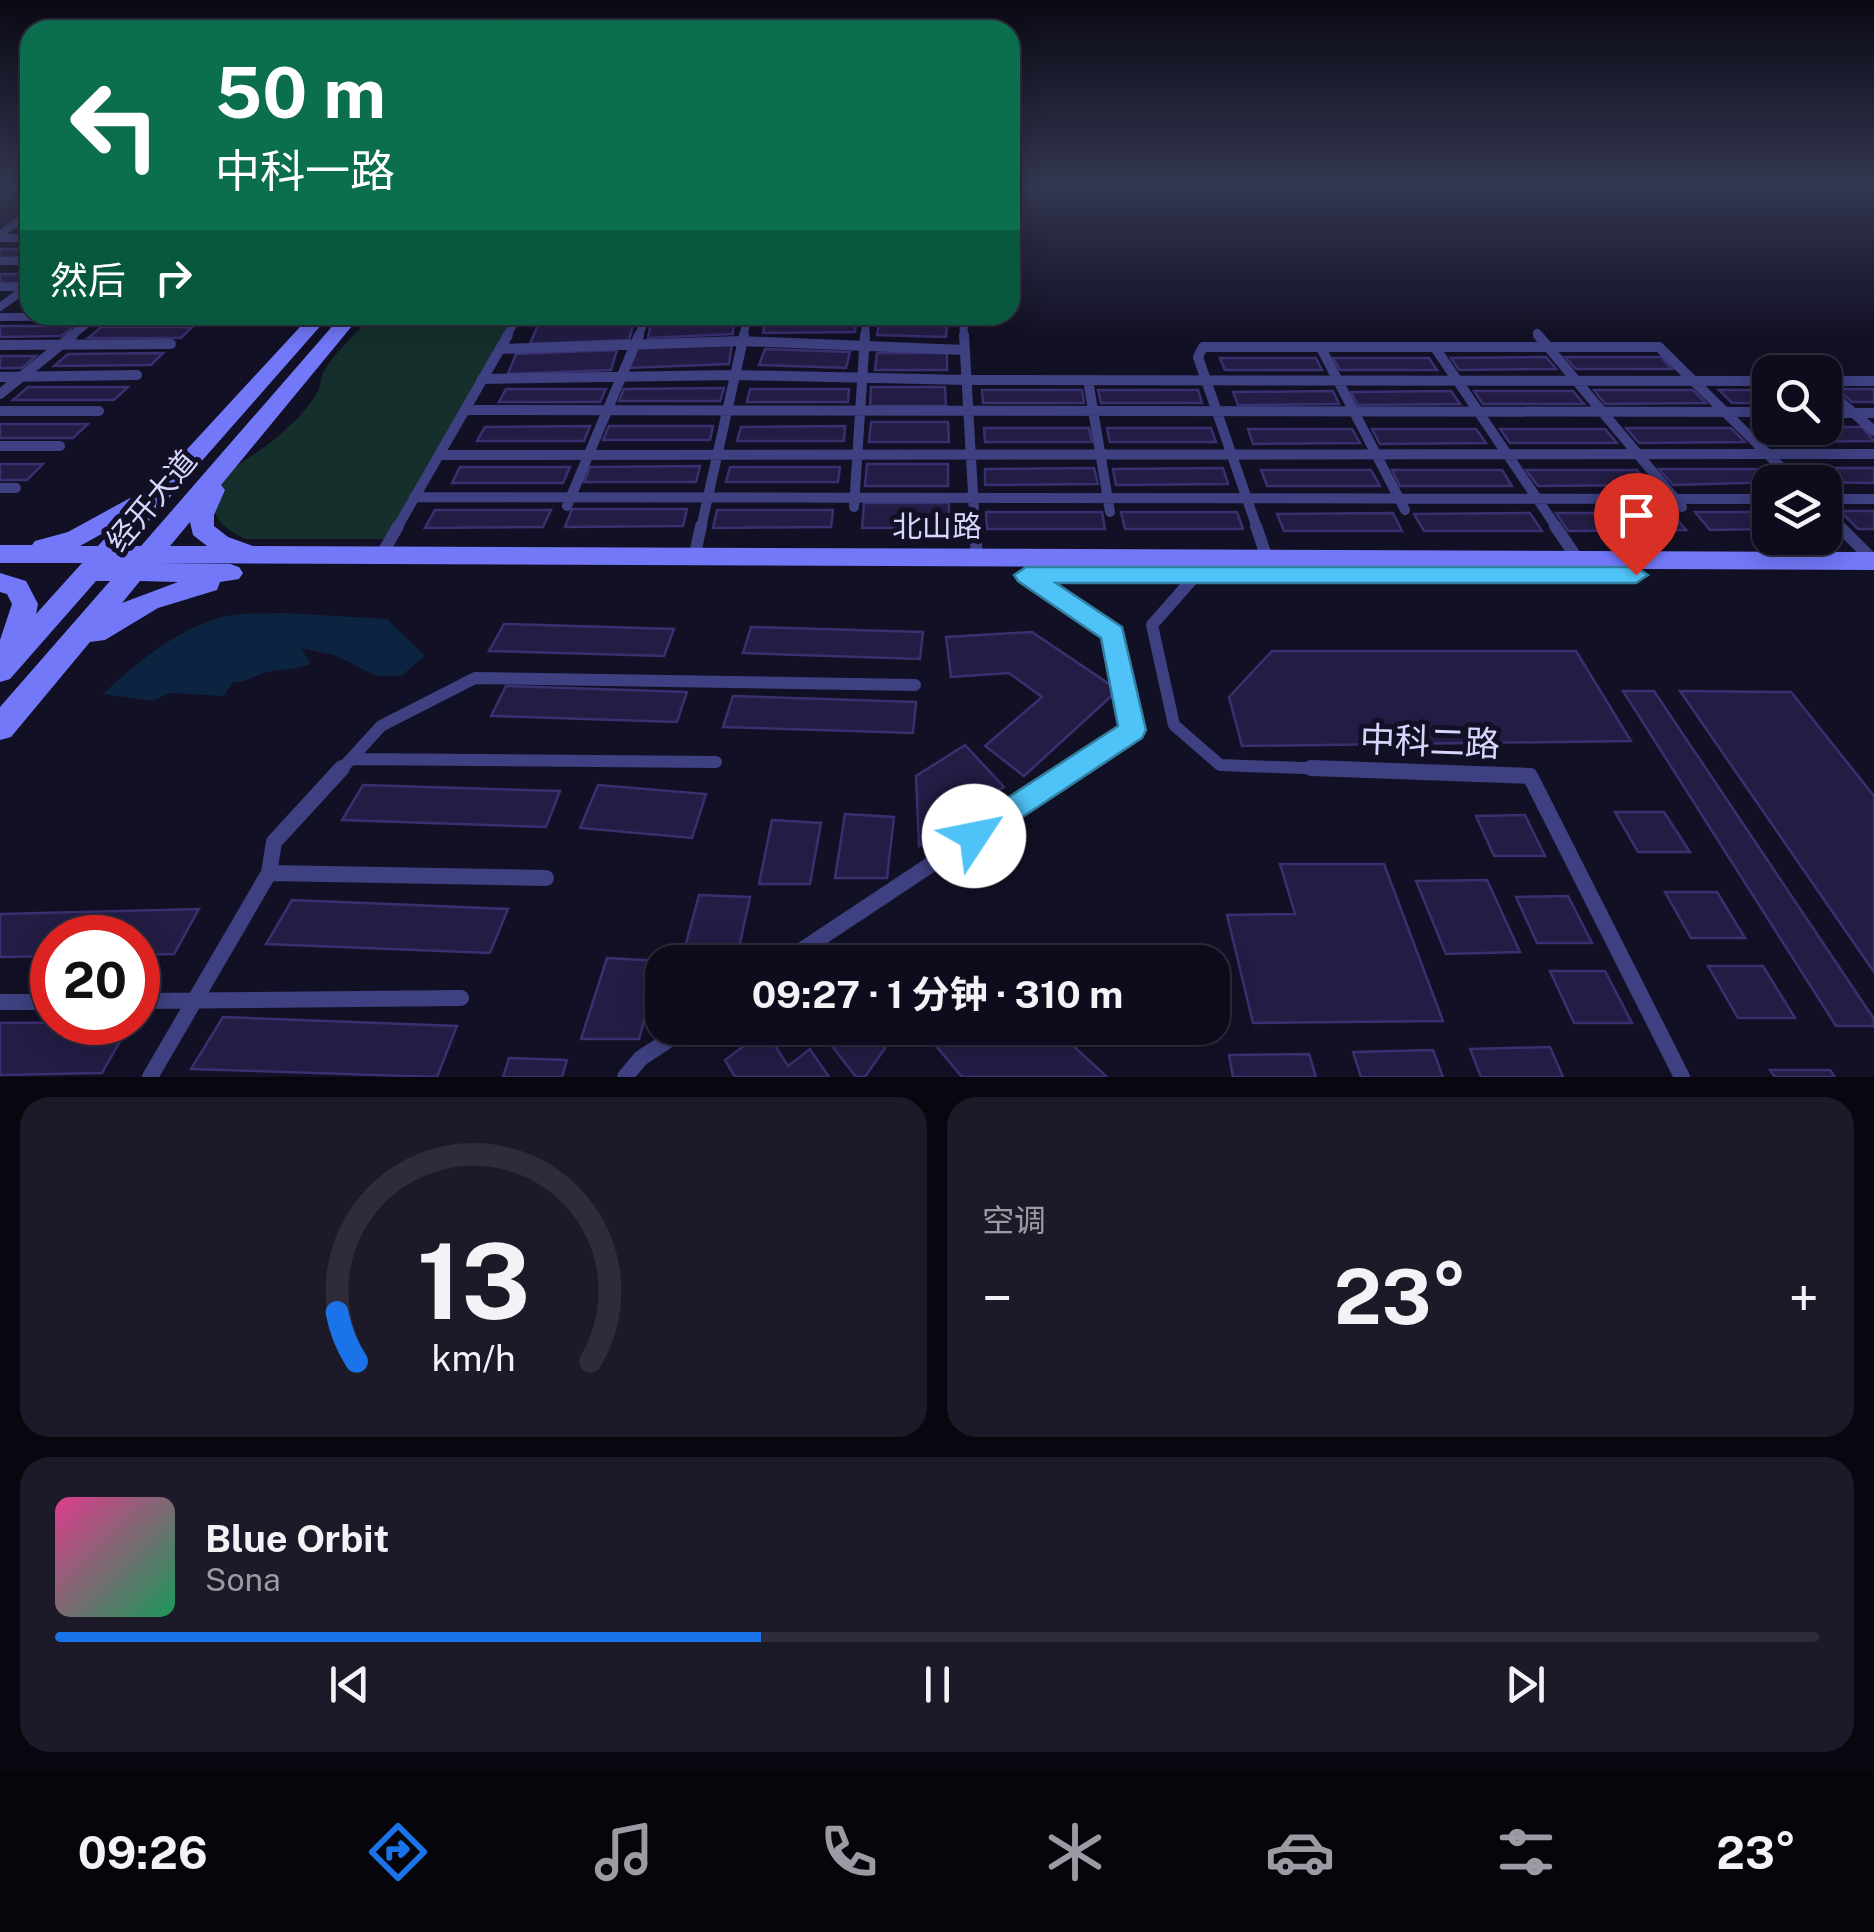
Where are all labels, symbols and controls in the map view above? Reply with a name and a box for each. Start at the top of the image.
text: 50 m [215,51,386,134]
icon: left [50,60,180,190]
text: 中科一路 [215,144,395,197]
icon: right [146,250,201,305]
text: 然后 [50,258,126,303]
map controls [1752,355,1842,555]
button: search [1752,355,1842,445]
street label: 经开大道 [99,443,204,558]
button: layers [1752,465,1842,555]
pin [1594,473,1679,576]
icon: arrive [1609,488,1664,543]
street label: 北山路 [892,508,982,544]
street label: 中科二路 [1359,719,1501,764]
position arrow [922,784,1026,888]
speed limit sign: 20 [30,915,160,1045]
text: 09:27 · 1 分钟 · 310 m [752,972,1123,1017]
text: 空调 [982,1202,1046,1239]
text: 13 [417,1220,530,1342]
text: 23° [1334,1253,1467,1341]
text: − [982,1266,1013,1330]
text: + [1789,1266,1819,1330]
text: km/h [431,1337,516,1379]
text: Blue Orbit [205,1516,389,1561]
text: Sona [205,1561,281,1598]
icon: previous [322,1657,377,1712]
icon: pause [910,1657,965,1712]
icon: next [1498,1657,1553,1712]
icon: directions [363,1817,433,1887]
icon: music [589,1817,659,1887]
icon: phone [814,1817,884,1887]
icon: climate [1040,1817,1110,1887]
icon: car [1265,1817,1335,1887]
icon: filters [1491,1817,1561,1887]
text: 09:26 [78,1826,208,1879]
text: 23° [1716,1826,1796,1879]

